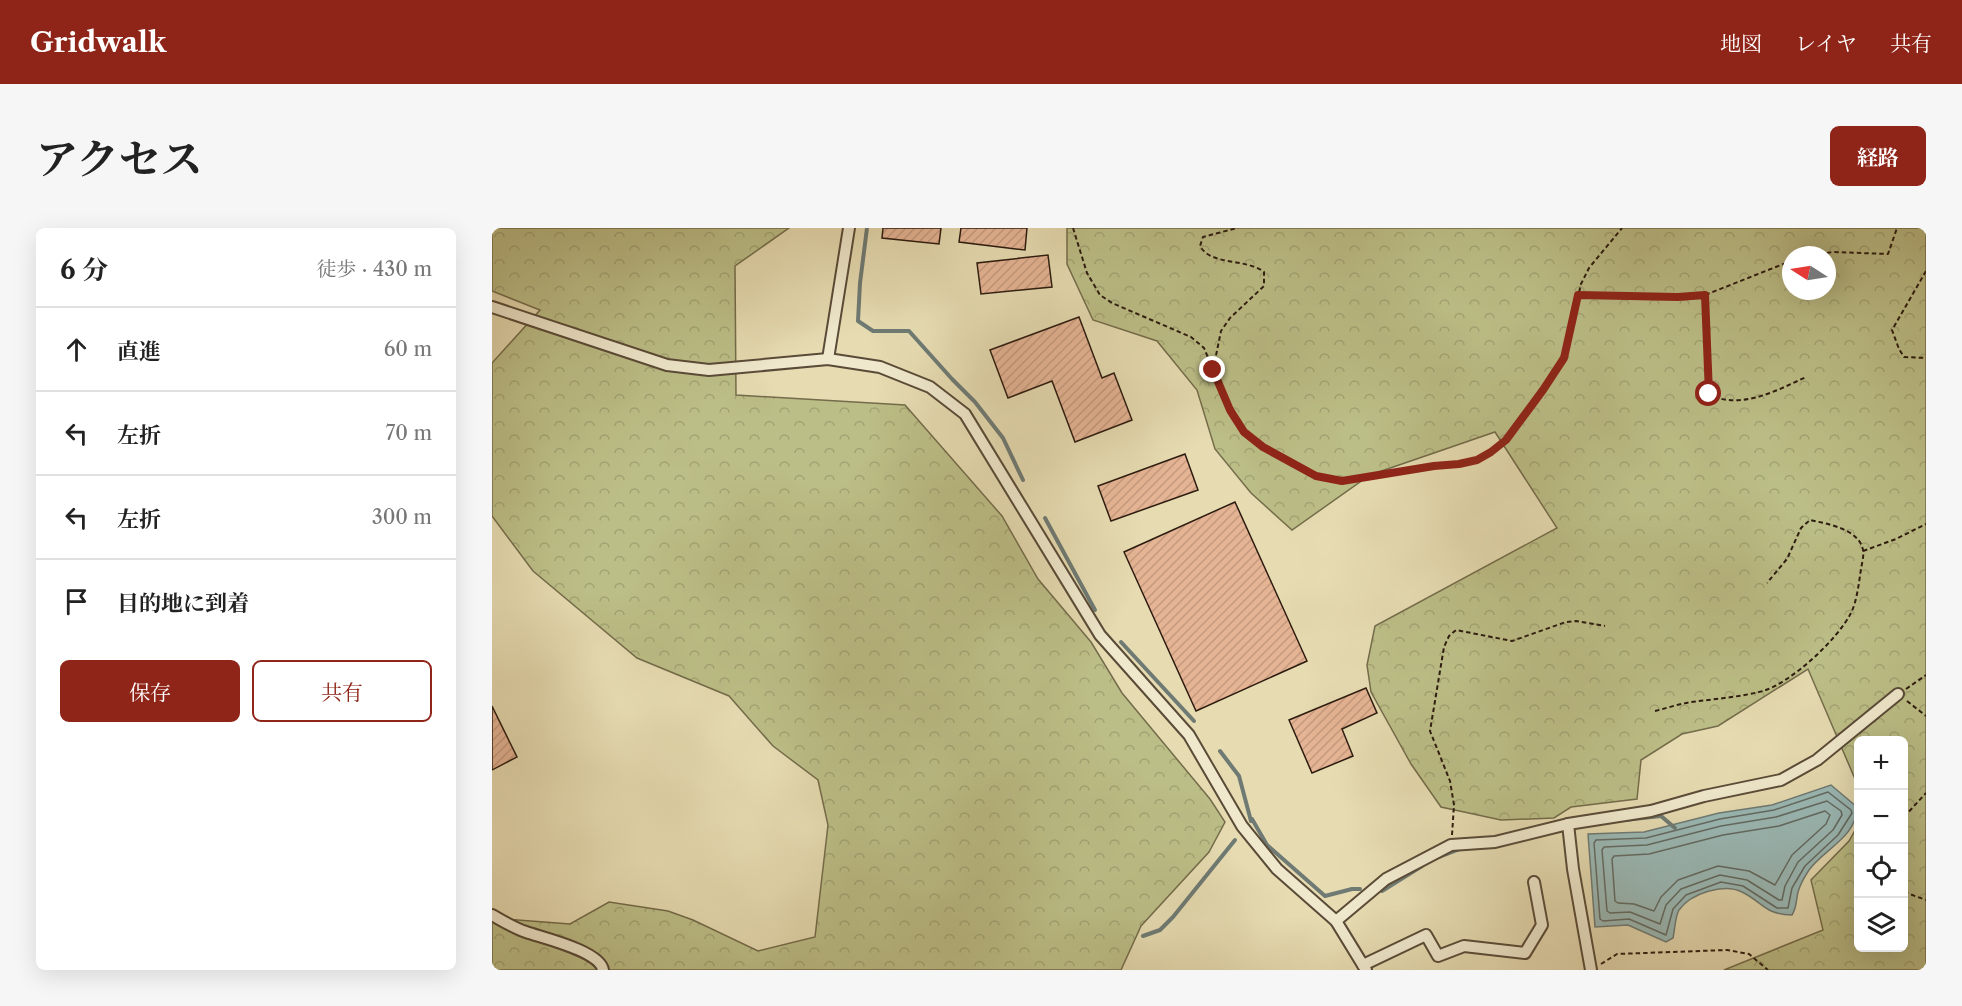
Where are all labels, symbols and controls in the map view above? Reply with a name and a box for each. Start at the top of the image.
text: Gridwalk [30,25,166,59]
text: 地図 [1720,31,1762,56]
text: レイヤ [1795,31,1857,56]
text: 共有 [1890,31,1932,56]
button: 経路 [1830,126,1926,186]
text: アクセス [36,133,203,185]
north arrow [1782,246,1836,300]
text: 6 分 [60,254,108,286]
text: 徒歩 · 430 m [317,257,432,281]
icon: ahead [60,333,93,366]
text: 60 m [384,337,432,361]
text: 直進 [117,338,161,365]
route end [1199,356,1225,382]
route start [1695,380,1721,406]
icon: left [60,417,93,450]
text: 70 m [386,421,432,445]
text: 左折 [117,422,161,449]
icon: left [60,501,93,534]
text: 300 m [372,505,432,529]
text: 左折 [117,506,161,533]
icon: arrive [60,585,93,618]
text: 目的地に到着 [117,590,249,617]
button: 保存 [60,660,240,722]
button: 共有 [252,660,432,722]
map controls [1854,736,1908,952]
button: + [1854,736,1908,790]
button: − [1854,790,1908,844]
button: locate [1854,844,1908,898]
button: layers [1854,898,1908,952]

